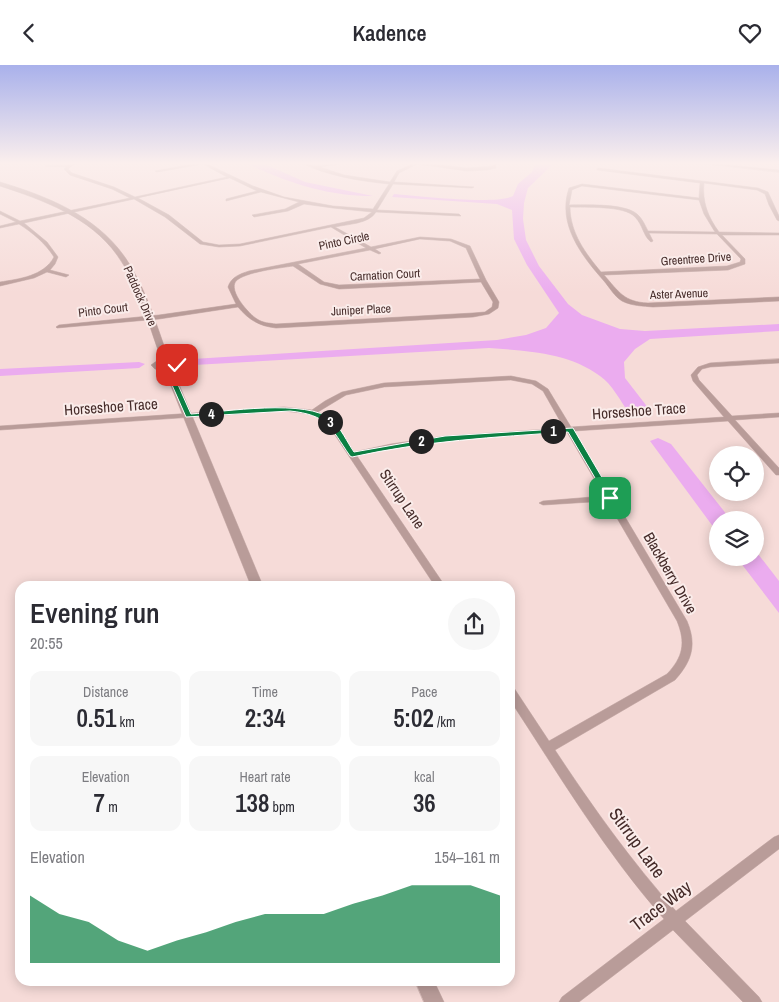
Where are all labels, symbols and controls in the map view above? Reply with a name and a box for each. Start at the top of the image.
text: Kadence [353,18,426,48]
icon: back [15,19,43,47]
icon: heart [736,19,764,47]
street label: Pinto Circle [317,228,371,254]
street label: Greentree Drive [660,249,732,269]
street label: Paddock Drive [120,263,160,329]
street label: Carnation Court [350,265,421,285]
street label: Aster Avenue [649,285,708,303]
street label: Pinto Court [77,299,129,321]
street label: Juniper Place [331,300,391,320]
pin [156,344,198,386]
icon: check [163,351,191,379]
street label: Horseshoe Trace [64,393,159,420]
street label: Horseshoe Trace [592,397,687,424]
pin: 4 [198,401,224,427]
text: 4 [208,405,215,423]
pin: 3 [318,409,342,435]
text: 3 [327,413,334,431]
pin: 1 [540,419,566,443]
text: 1 [550,422,557,440]
pin: 2 [408,429,434,453]
text: 2 [418,432,425,450]
map controls [709,446,764,566]
button: locate [709,446,764,501]
street label: Stirrup Lane [375,465,430,533]
pin [589,477,631,519]
icon: arrive [596,484,624,512]
button: layers [709,511,764,566]
street label: Blackberry Drive [639,528,702,617]
text: Evening run [30,594,160,632]
button: share [448,598,500,650]
text: 20:55 [30,632,63,654]
text: Distance [83,683,128,701]
text: Time [252,683,278,701]
text: Pace [411,683,437,701]
text: 0.51 [76,701,116,735]
text: 2:34 [245,701,285,735]
text: 5:02 [393,701,434,735]
text: km [116,713,135,731]
text: /km [434,713,455,731]
text: Elevation [82,768,130,786]
text: Heart rate [239,768,291,786]
text: kcal [414,768,435,786]
text: 7 [94,786,105,820]
text: 138 [235,786,269,820]
text: 36 [413,786,436,820]
text: m [105,798,118,816]
text: bpm [269,798,295,816]
street label: Stirrup Lane [603,802,671,883]
text: Elevation [30,846,85,868]
text: 154–161 m [434,846,500,868]
street label: Trace Way [625,874,697,937]

